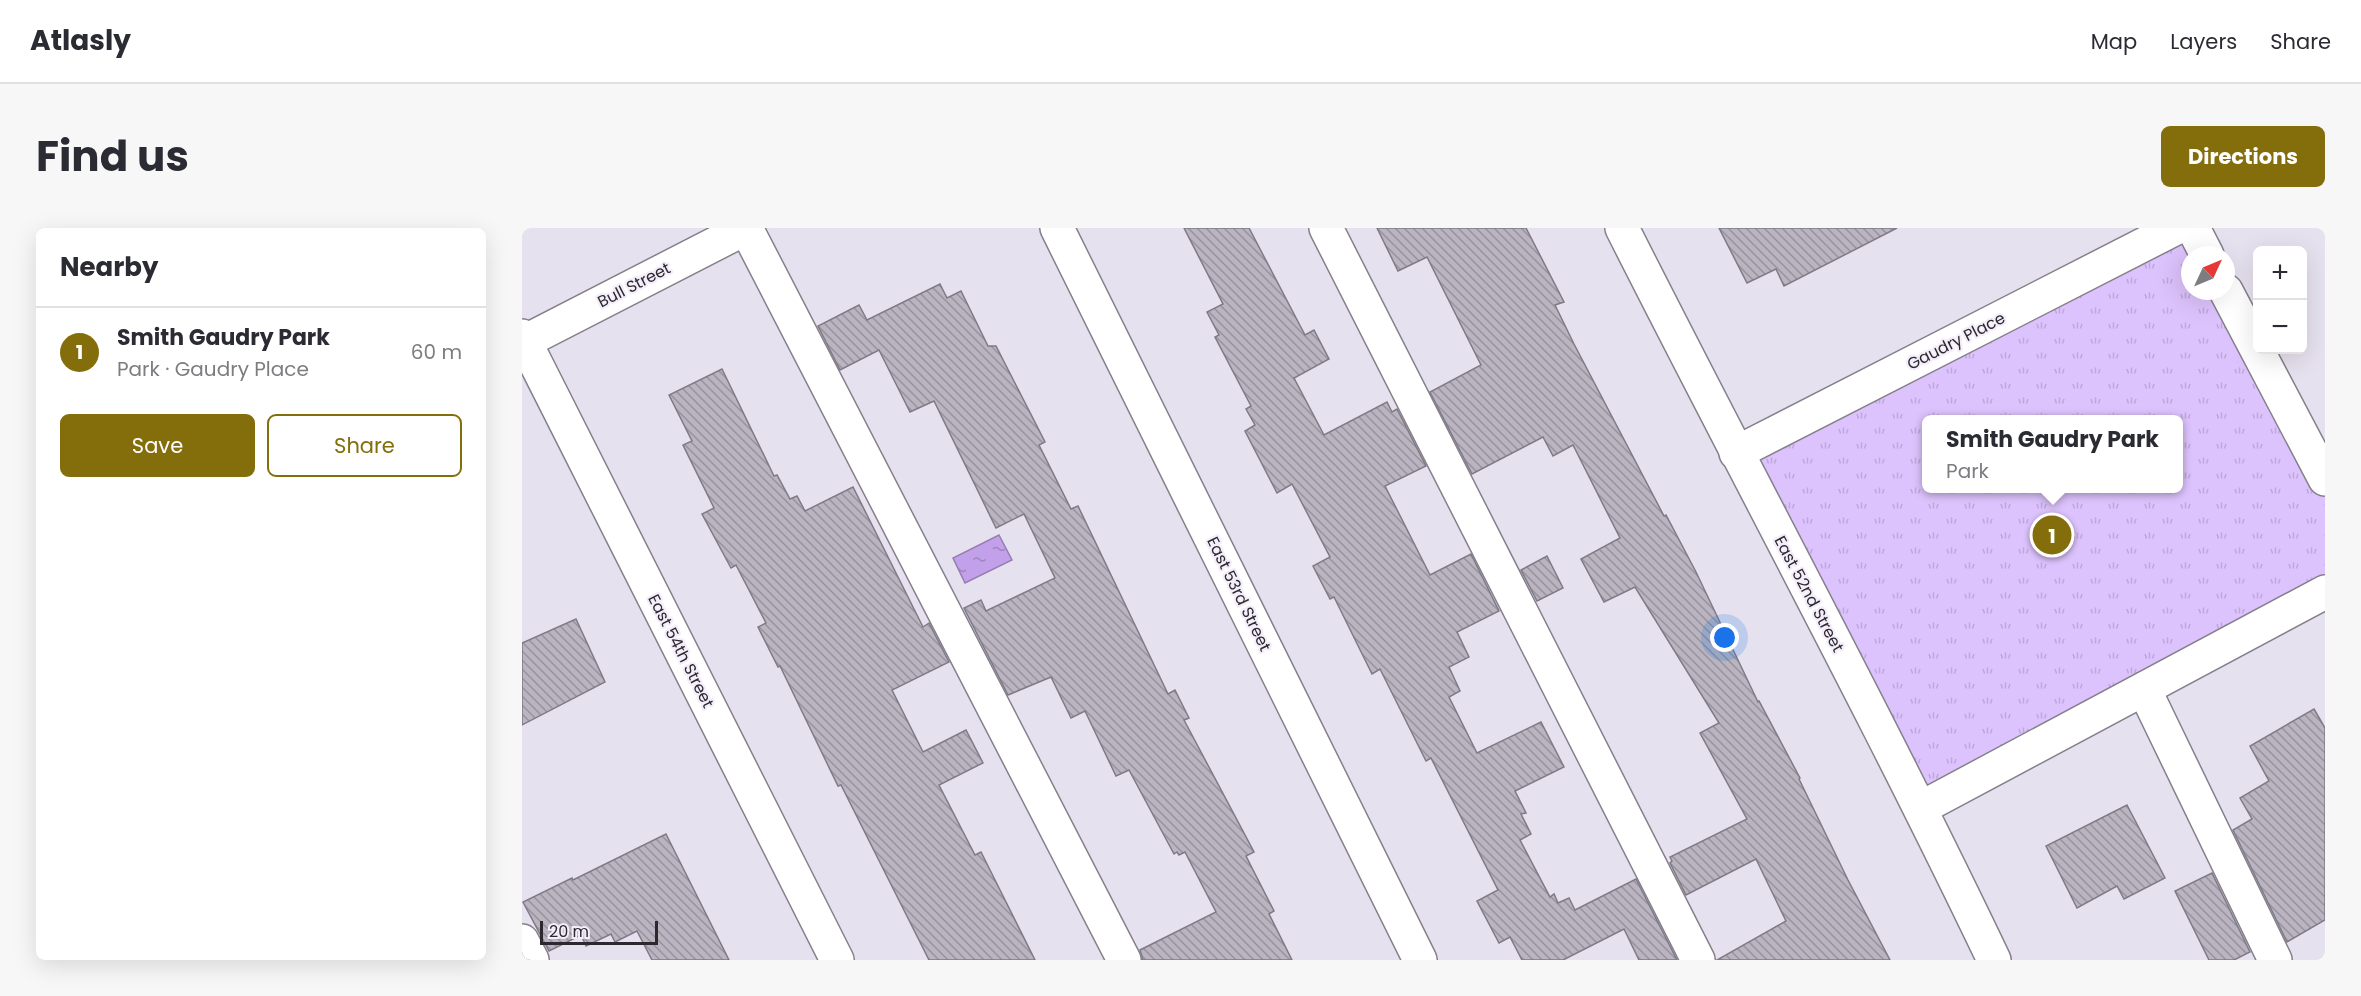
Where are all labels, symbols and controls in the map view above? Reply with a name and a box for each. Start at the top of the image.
text: Atlasly [30,21,131,60]
text: Map [2091,27,2137,56]
text: Layers [2170,27,2237,56]
text: Share [2270,27,2331,56]
button: Directions [2161,126,2325,187]
text: Find us [36,127,189,186]
north arrow [2181,246,2235,300]
map controls [2253,246,2307,354]
button: + [2253,246,2307,300]
text: Nearby [60,249,158,285]
street label: Bull Street [594,257,675,313]
button: − [2253,300,2307,354]
street label: Gaudry Place [1903,306,2009,376]
text: Smith Gaudry Park [117,322,330,353]
text: 1 [76,338,83,366]
text: 60 m [411,338,462,366]
text: Park · Gaudry Place [117,355,309,383]
button: Save [60,414,255,477]
button: Share [267,414,462,477]
popup [1922,415,2183,493]
text: Smith Gaudry Park [1946,424,2159,455]
text: Park [1946,457,1989,485]
pin: 1 [2032,512,2072,558]
street label: East 52nd Street [1769,532,1849,656]
street label: East 53rd Street [1201,533,1277,655]
street label: East 54th Street [642,590,720,712]
your location [1710,623,1739,652]
scale bar [540,918,658,946]
text: 20 m [549,920,589,943]

